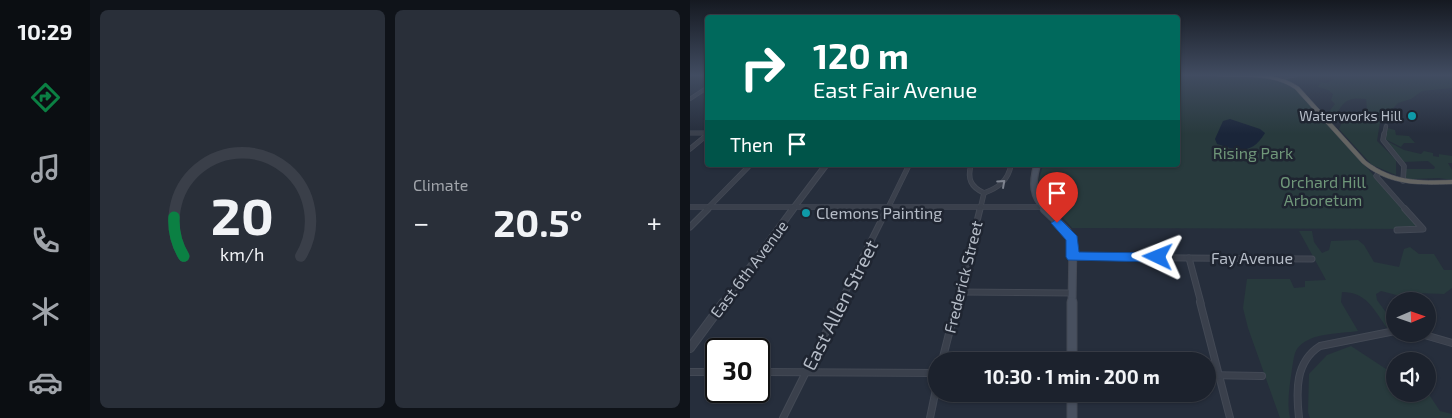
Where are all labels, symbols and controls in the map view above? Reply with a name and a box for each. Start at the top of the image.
text: 10:29 [18,18,72,44]
text: 120 m [813,34,909,76]
icon: right [730,35,795,100]
text: East Fair Avenue [813,76,977,102]
icon: directions [28,80,63,115]
place label: Waterworks Hill [1299,107,1403,124]
marker: Waterworks Hill [1406,110,1418,122]
icon: arrive [783,130,811,158]
text: Then [730,133,773,156]
park label: Rising Park [1213,143,1293,162]
icon: music [28,151,63,186]
pin [1036,172,1078,223]
park label: Orchard Hill Arboretum [1280,172,1366,209]
text: Climate [413,175,468,194]
icon: arrive [1043,179,1071,207]
one-way arrow [996,180,1005,189]
text: 20 [211,183,274,245]
text: 20.5° [493,199,583,245]
place label: Clemons Painting [816,203,942,222]
text: − [413,205,429,239]
text: + [647,205,662,239]
marker: Clemons Painting [800,207,812,219]
street label: East 6th Avenue [706,216,791,321]
street label: Frederick Street [939,219,986,335]
icon: phone [28,223,63,258]
position arrow [1131,230,1183,282]
street label: East Allen Street [797,236,882,374]
text: km/h [220,243,265,265]
street label: Fay Avenue [1211,248,1293,267]
north arrow [1386,292,1436,342]
map controls [1386,292,1436,402]
icon: climate [28,294,63,329]
speed limit sign: 30 [705,338,770,403]
button: sound [1386,352,1436,402]
icon: car [28,365,63,400]
text: 10:30 · 1 min · 200 m [984,365,1160,388]

